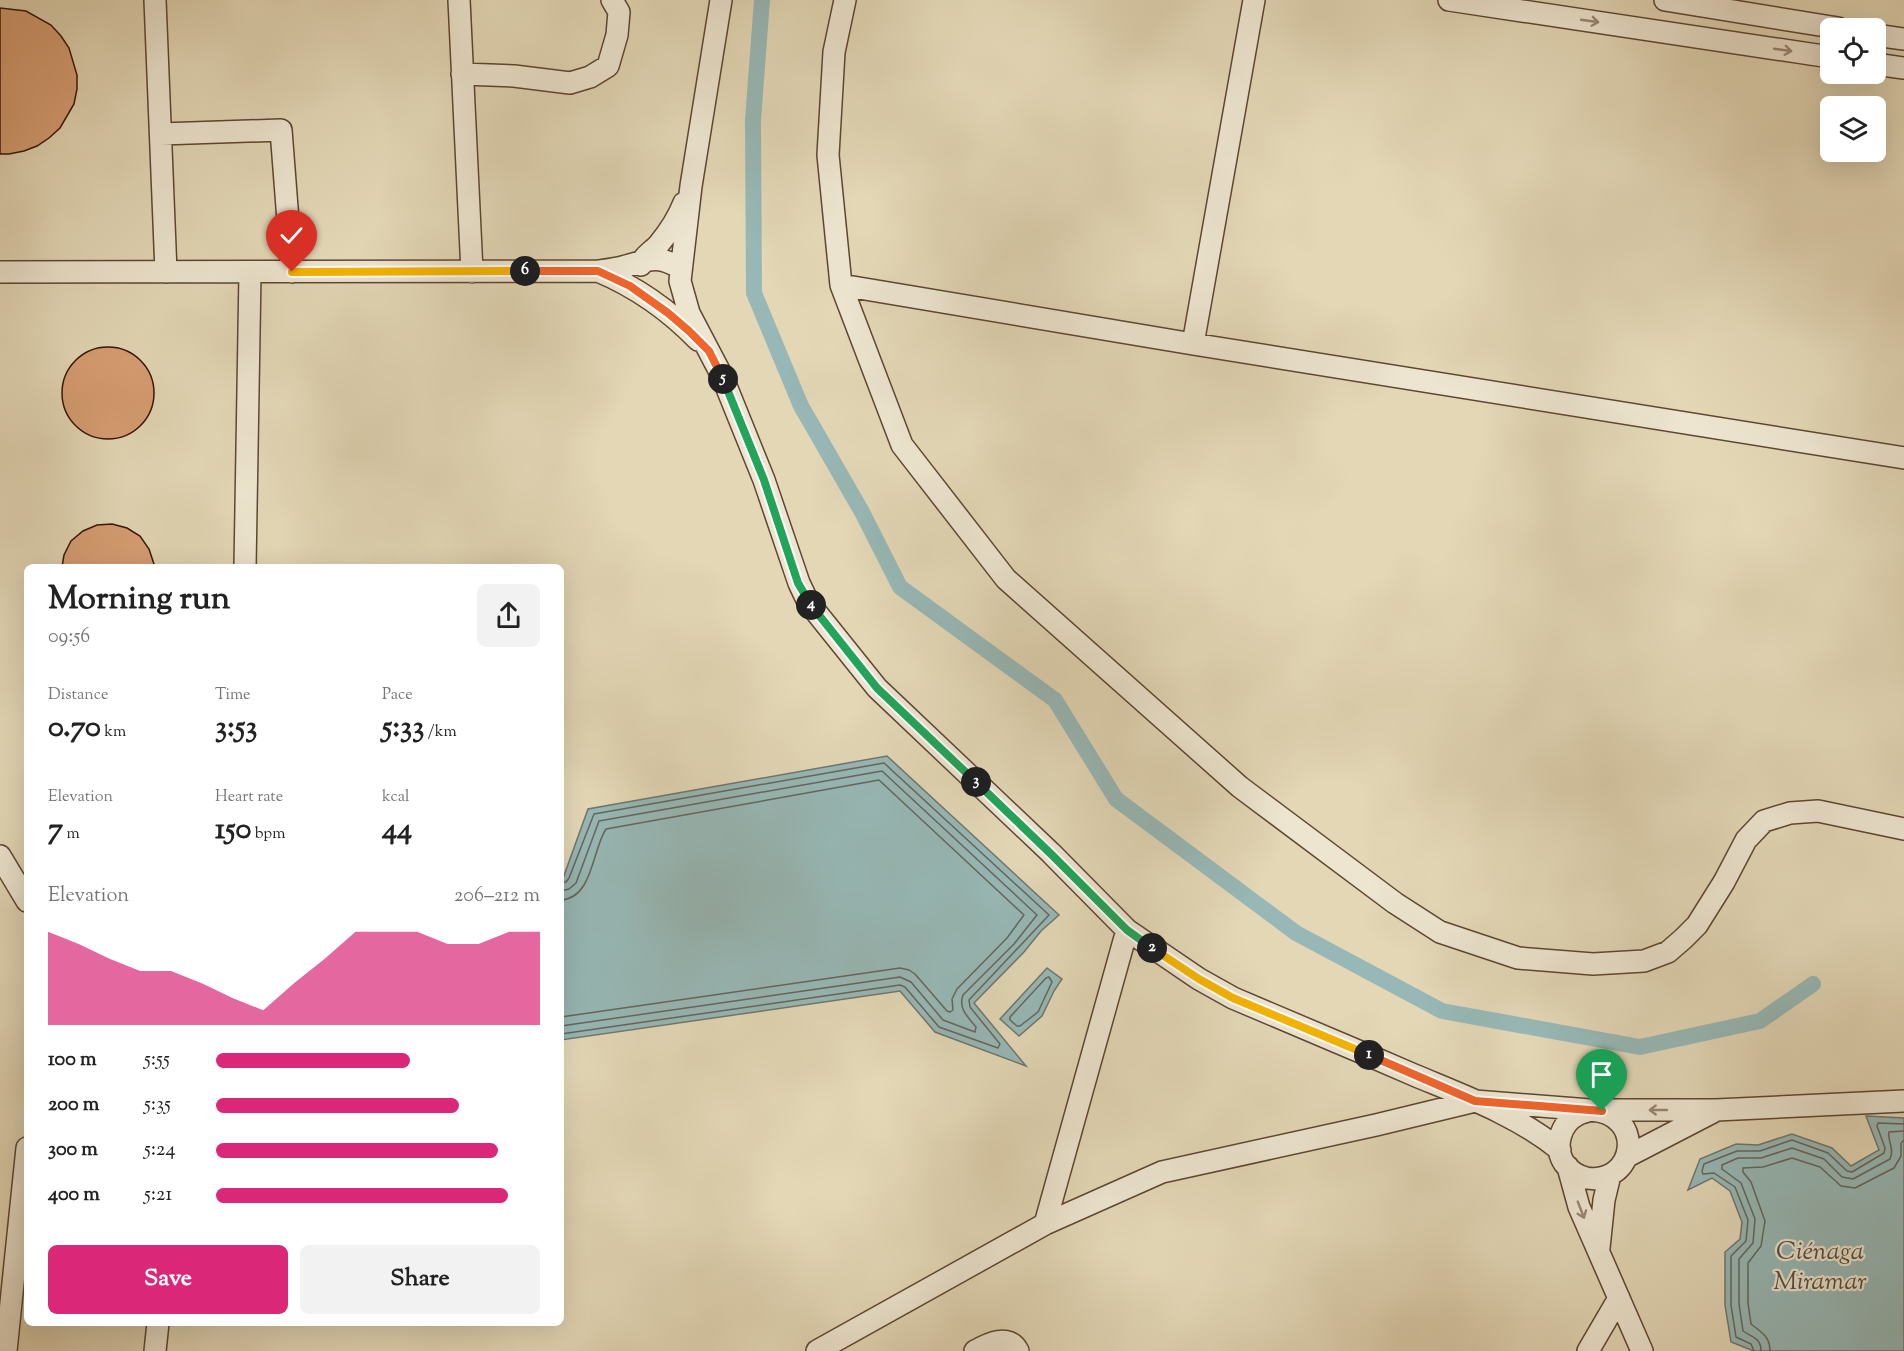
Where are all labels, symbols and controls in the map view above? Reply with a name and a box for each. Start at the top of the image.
one-way arrow [1580,16,1600,27]
map controls [1820,18,1886,162]
button: locate [1820,18,1886,84]
one-way arrow [1773,44,1792,55]
button: layers [1820,96,1886,162]
pin [266,210,317,272]
icon: check [275,219,308,252]
pin: 6 [510,256,540,286]
text: 6 [521,259,529,282]
pin: 5 [708,364,738,394]
text: 5 [720,367,726,390]
text: Morning run [48,576,230,624]
button: share [477,584,540,647]
pin: 4 [796,590,826,620]
text: 4 [807,593,815,616]
text: 09:56 [48,623,90,652]
text: Distance [48,684,108,707]
text: Time [215,684,251,707]
text: Pace [382,684,413,707]
text: 0.70 [48,707,101,750]
text: 3:53 [215,707,257,750]
text: 5:33 [382,707,424,750]
text: km [101,721,126,744]
text: /km [424,721,457,744]
pin: 3 [961,767,991,797]
text: 3 [973,770,979,793]
text: Elevation [48,786,113,809]
text: Heart rate [215,786,283,809]
text: kcal [382,786,410,809]
text: 7 [48,809,63,852]
text: 150 [215,809,251,852]
text: 44 [382,809,412,852]
text: m [63,823,80,846]
text: bpm [251,823,285,846]
text: Elevation [48,882,129,911]
text: 206–212 m [454,882,540,911]
pin: 2 [1137,933,1167,963]
text: 2 [1148,936,1156,959]
pin: 1 [1354,1040,1384,1070]
text: 1 [1366,1043,1372,1066]
text: 100 m [48,1046,97,1075]
text: 5:55 [144,1046,170,1075]
pin [1576,1049,1627,1111]
icon: arrive [1585,1058,1618,1091]
text: 200 m [48,1091,99,1120]
text: 5:35 [144,1091,171,1120]
one-way arrow [1648,1104,1668,1116]
text: 300 m [48,1136,98,1165]
text: 5:24 [144,1136,175,1165]
text: 400 m [48,1181,100,1210]
text: 5:21 [144,1181,172,1210]
one-way arrow [1576,1201,1587,1219]
water label: Ciénaga Miramar [1773,1234,1867,1301]
button: Save [48,1245,288,1314]
button: Share [300,1245,540,1314]

